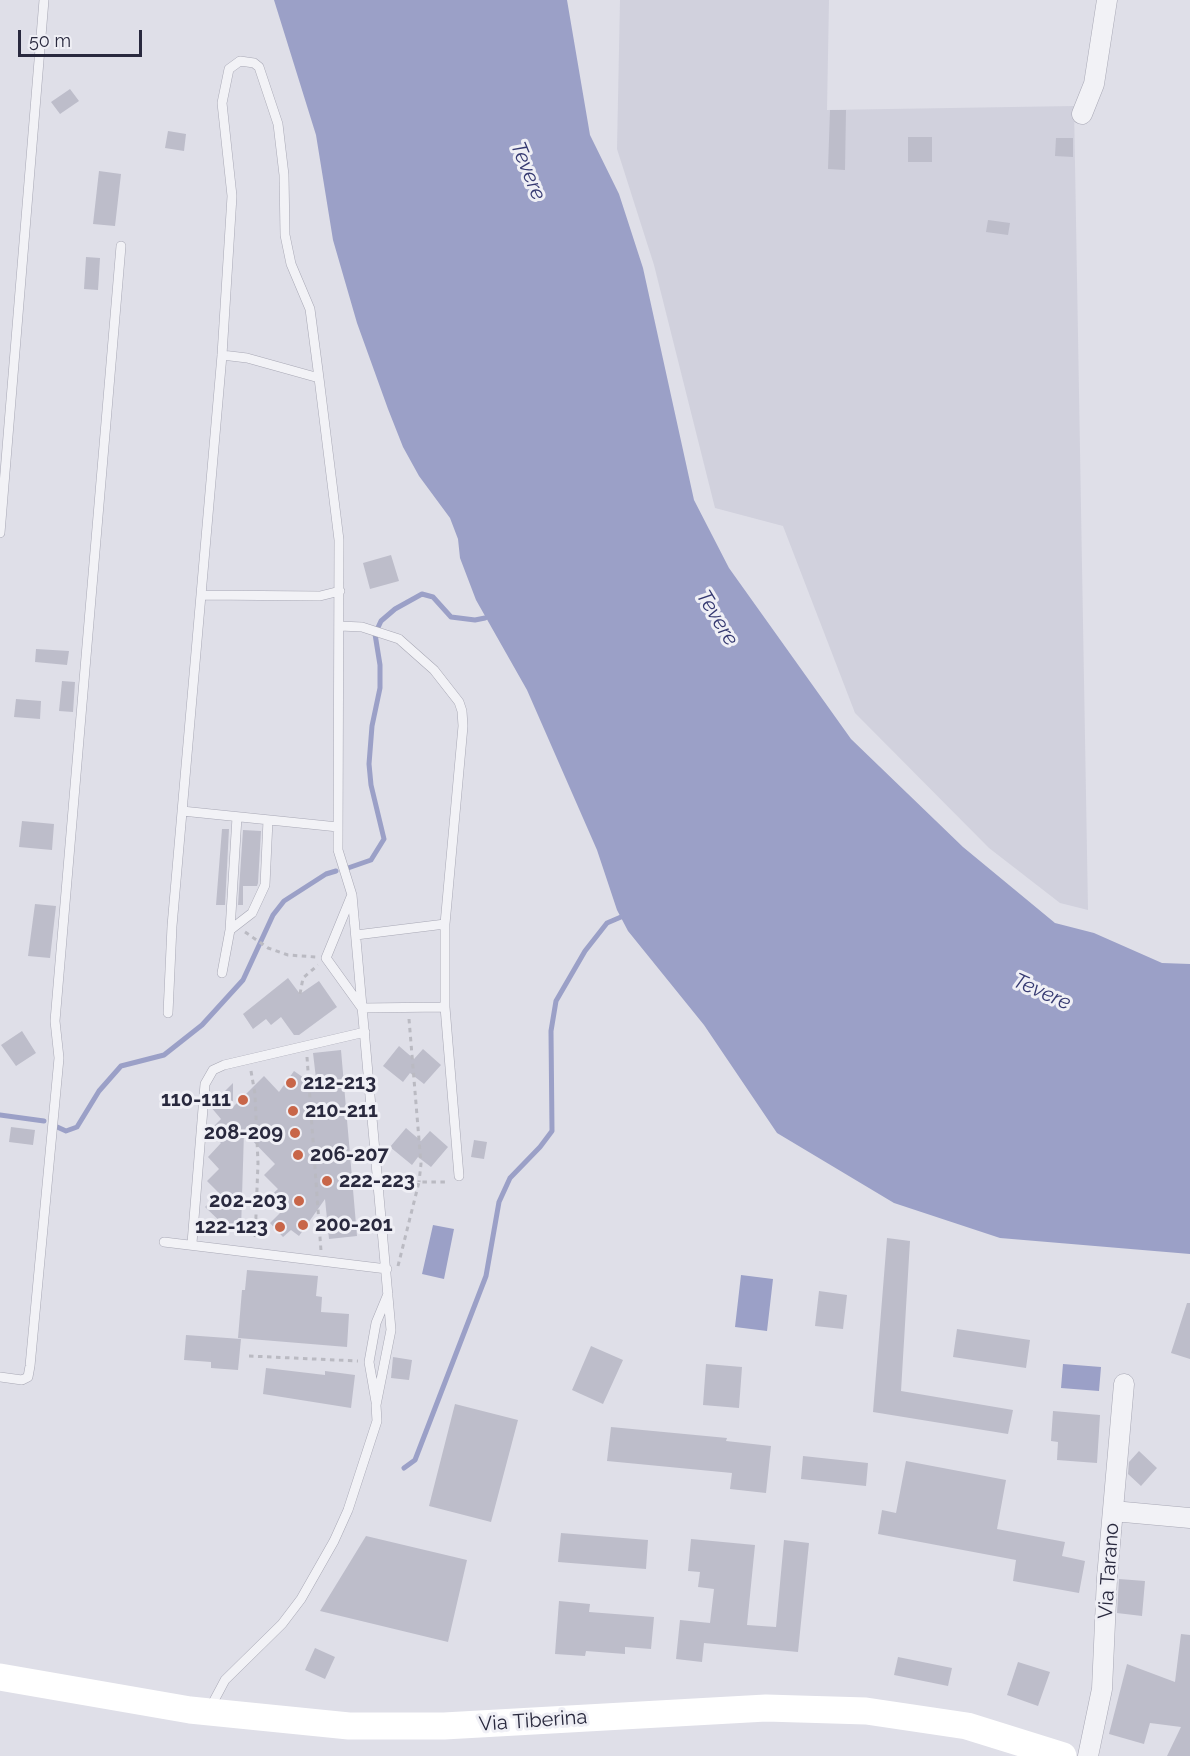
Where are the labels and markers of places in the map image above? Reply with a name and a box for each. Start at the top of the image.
place label: 212-213 [303,1071,376,1095]
marker: 212-213 [284,1076,298,1090]
place label: 110-111 [161,1088,231,1112]
marker: 110-111 [236,1093,250,1107]
place label: 210-211 [305,1099,378,1123]
marker: 210-211 [286,1104,300,1118]
place label: 208-209 [204,1121,283,1145]
marker: 208-209 [288,1126,302,1140]
place label: 206-207 [310,1143,389,1167]
marker: 206-207 [291,1148,305,1162]
place label: 222-223 [339,1169,415,1193]
marker: 222-223 [320,1174,334,1188]
place label: 202-203 [209,1189,287,1213]
marker: 202-203 [292,1194,306,1208]
place label: 200-201 [315,1213,393,1237]
place label: 122-123 [195,1215,268,1239]
marker: 200-201 [296,1218,310,1232]
marker: 122-123 [273,1220,287,1234]

